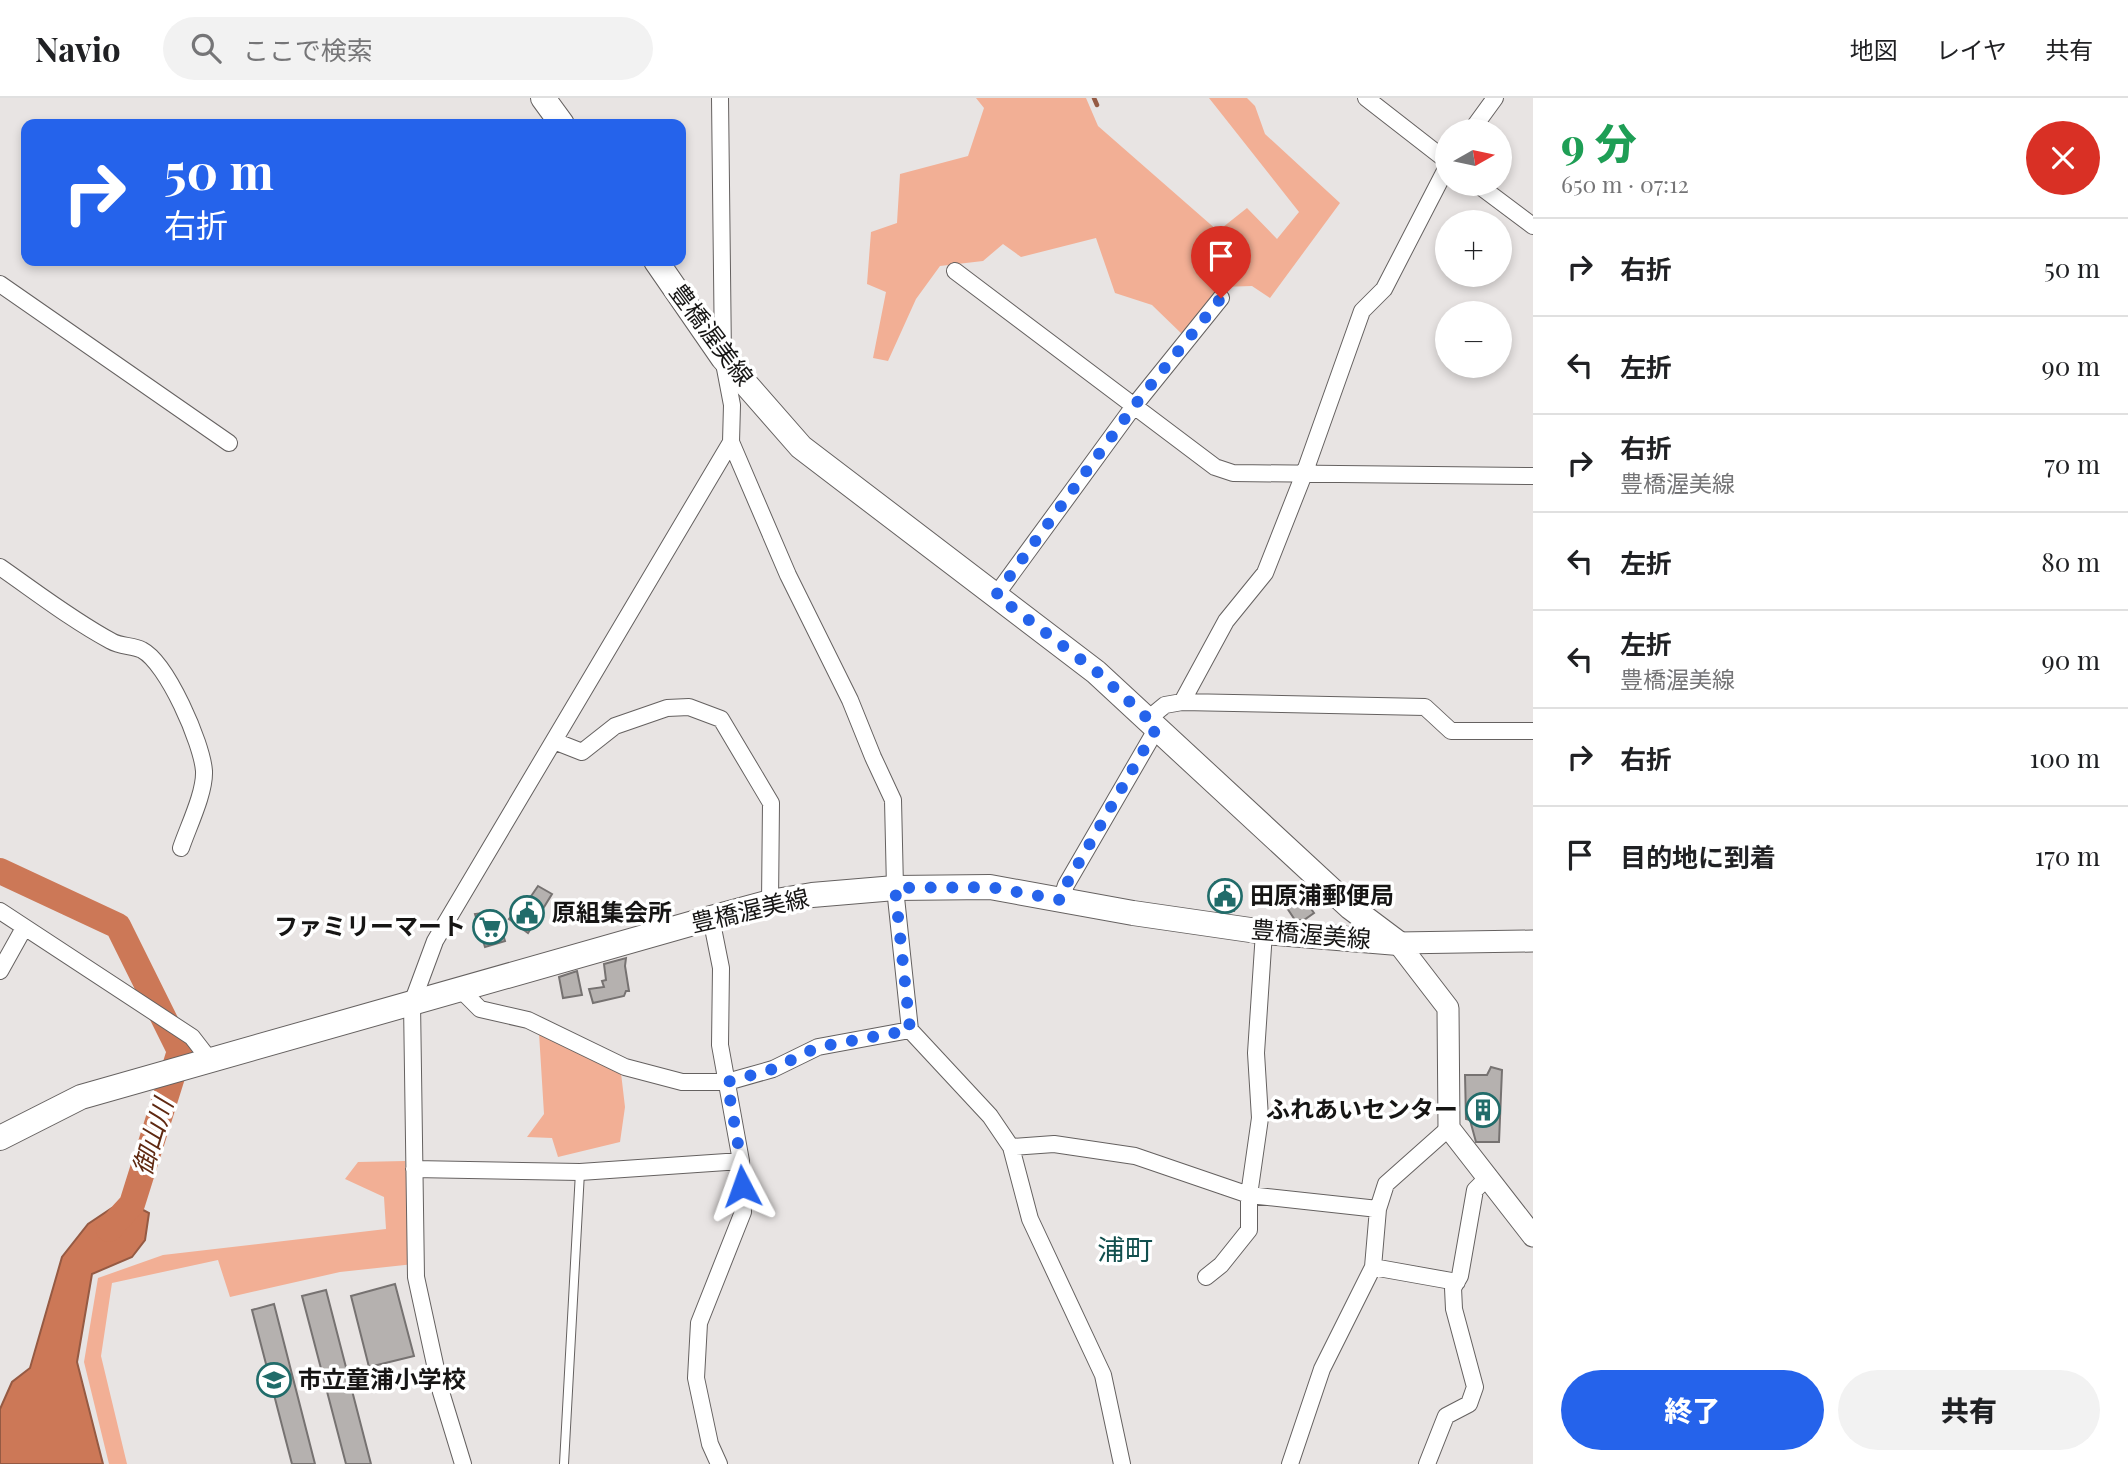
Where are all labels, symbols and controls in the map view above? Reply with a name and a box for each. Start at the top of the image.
search box [163,17,653,80]
text: Navio [35,26,121,70]
icon: search [187,29,225,67]
text: ここで検索 [243,32,373,67]
text: 地図 [1850,33,1898,65]
text: レイヤ [1936,33,2007,65]
text: 共有 [2045,33,2093,65]
text: 9 分 [1561,114,1636,170]
north arrow [1435,119,1512,196]
map controls [1435,119,1512,378]
button: close [2026,121,2100,195]
text: 50 m [164,137,274,202]
icon: right [49,147,140,238]
text: 650 m · 07:12 [1561,168,1689,199]
text: 右折 [164,202,228,245]
button: + [1435,210,1512,287]
pin [1191,226,1251,298]
icon: arrive [1202,237,1240,275]
icon: right [1561,248,1599,286]
text: 50 m [2044,250,2100,285]
text: 右折 [1620,251,1672,286]
street label: 豊橋渥美線 [664,276,761,391]
button: − [1435,301,1512,378]
icon: left [1561,346,1599,384]
text: 90 m [2042,348,2100,383]
text: 左折 [1620,349,1672,384]
text: 右折 [1620,430,1672,465]
icon: right [1561,444,1599,482]
text: 70 m [2044,446,2100,481]
text: 豊橋渥美線 [1620,467,1735,498]
icon: left [1561,542,1599,580]
text: 80 m [2041,544,2100,579]
text: 左折 [1620,545,1672,580]
text: 左折 [1620,626,1672,661]
icon: left [1561,640,1599,678]
text: 90 m [2042,642,2100,677]
text: 豊橋渥美線 [1620,663,1735,694]
icon: right [1561,738,1599,776]
text: 100 m [2030,740,2100,775]
text: 右折 [1620,741,1672,776]
icon: arrive [1561,836,1599,874]
text: 170 m [2035,838,2100,873]
text: 目的地に到着 [1620,839,1776,874]
public building icon: 田原浦郵便局 [1206,877,1244,915]
place label: 田原浦郵便局 [1250,878,1394,910]
street label: 豊橋渥美線 [687,880,812,938]
public building icon: 原組集会所 [508,894,546,932]
place label: 原組集会所 [552,895,672,927]
supermarket icon: ファミリーマート [471,908,509,946]
place label: ファミリーマート [274,909,466,941]
street label: 豊橋渥美線 [1250,912,1372,954]
water label: 御山川 [123,1091,181,1179]
building icon: ふれあいセンター [1464,1091,1502,1129]
place label: ふれあいセンター [1266,1092,1458,1124]
position arrow [705,1149,779,1223]
district label: 浦町 [1097,1230,1153,1267]
school or university icon: 市立童浦小学校 [255,1361,293,1399]
place label: 市立童浦小学校 [298,1362,466,1394]
button: 終了 [1561,1370,1824,1450]
button: 共有 [1838,1370,2100,1450]

